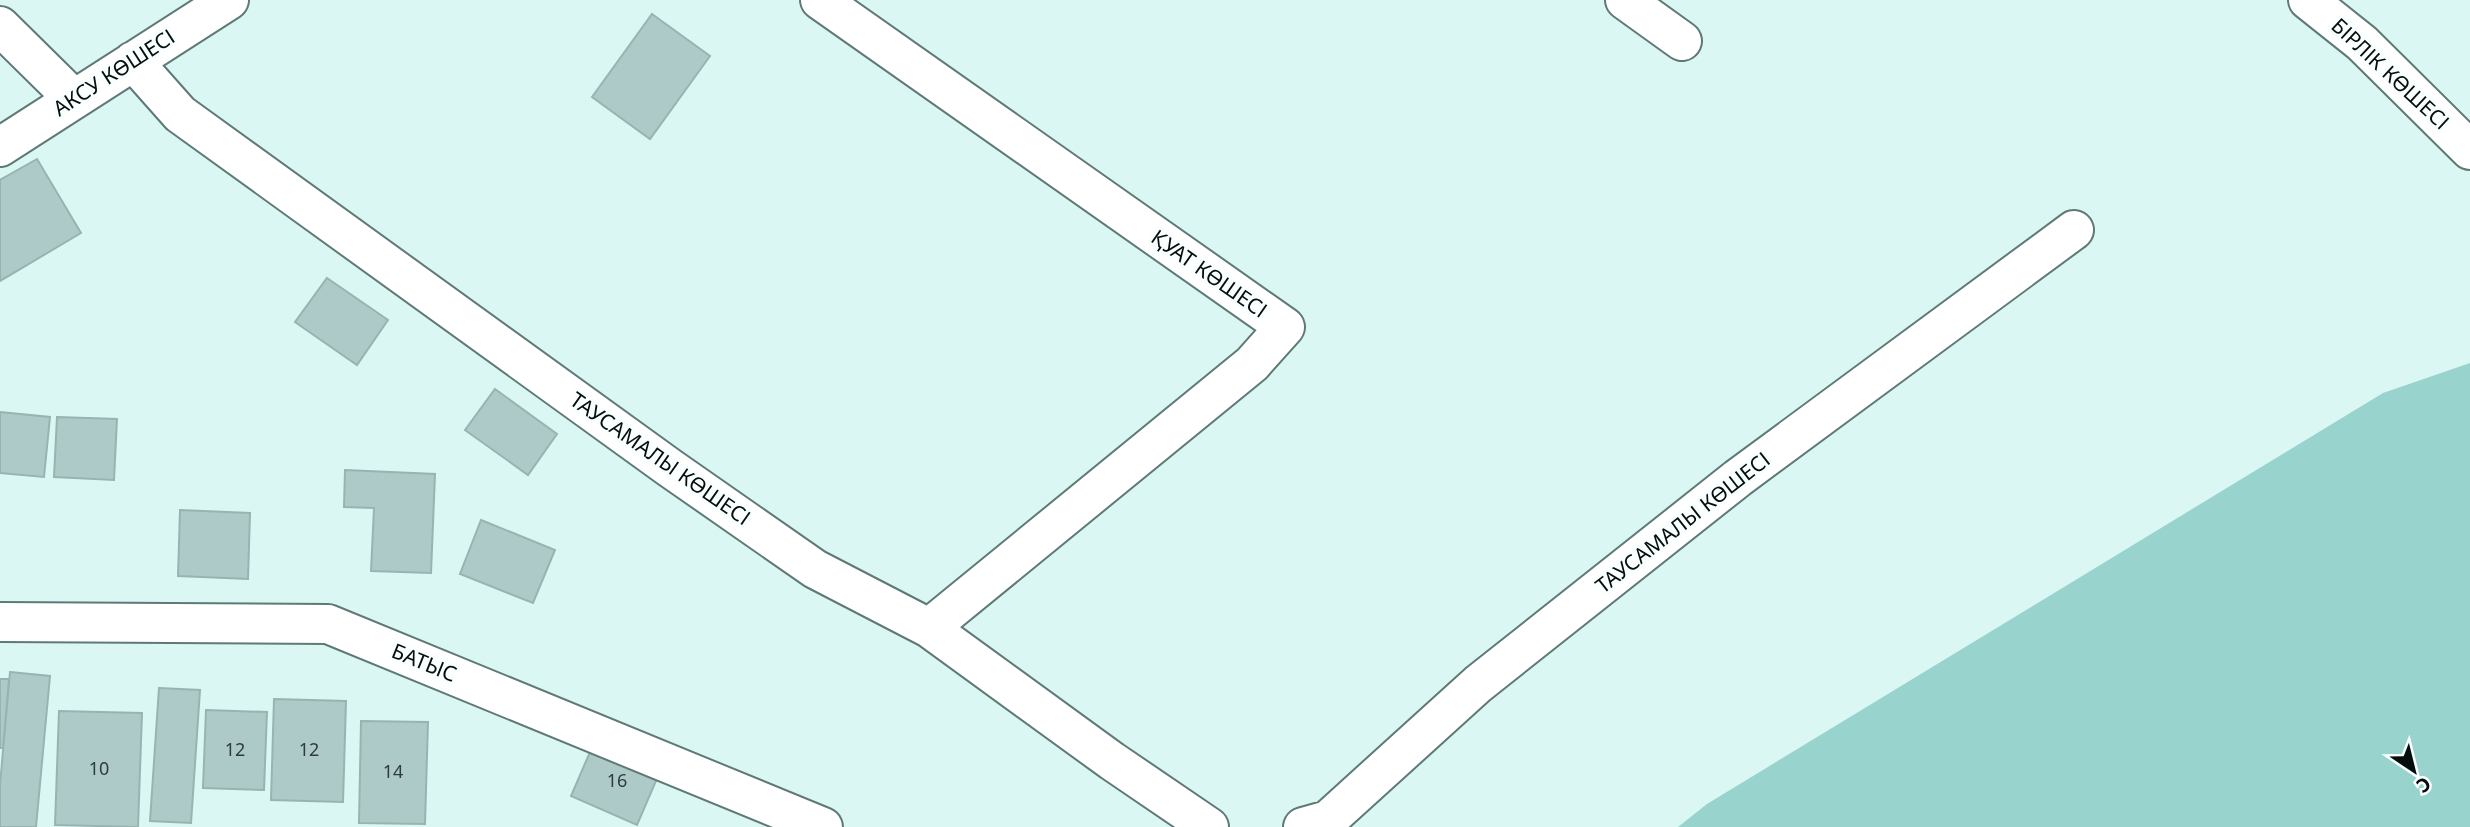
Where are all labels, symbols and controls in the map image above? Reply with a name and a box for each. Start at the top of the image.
street label: БІРЛІК КӨШЕСІ [2326,11,2456,135]
street label: АКСУ КӨШЕСІ [47,22,180,122]
street label: ҚУАТ КӨШЕСІ [1146,223,1273,324]
street label: ТАУСАМАЛЫ КӨШЕСІ [565,385,756,531]
street label: ТАУСАМАЛЫ КӨШЕСІ [1589,445,1775,599]
street label: БАТЫС [388,636,461,688]
north arrow [2379,736,2449,806]
house number: 12 [225,737,245,761]
house number: 12 [299,737,319,761]
house number: 10 [89,756,109,780]
house number: 14 [383,759,403,783]
house number: 16 [607,768,627,792]
text: С [2411,771,2436,799]

